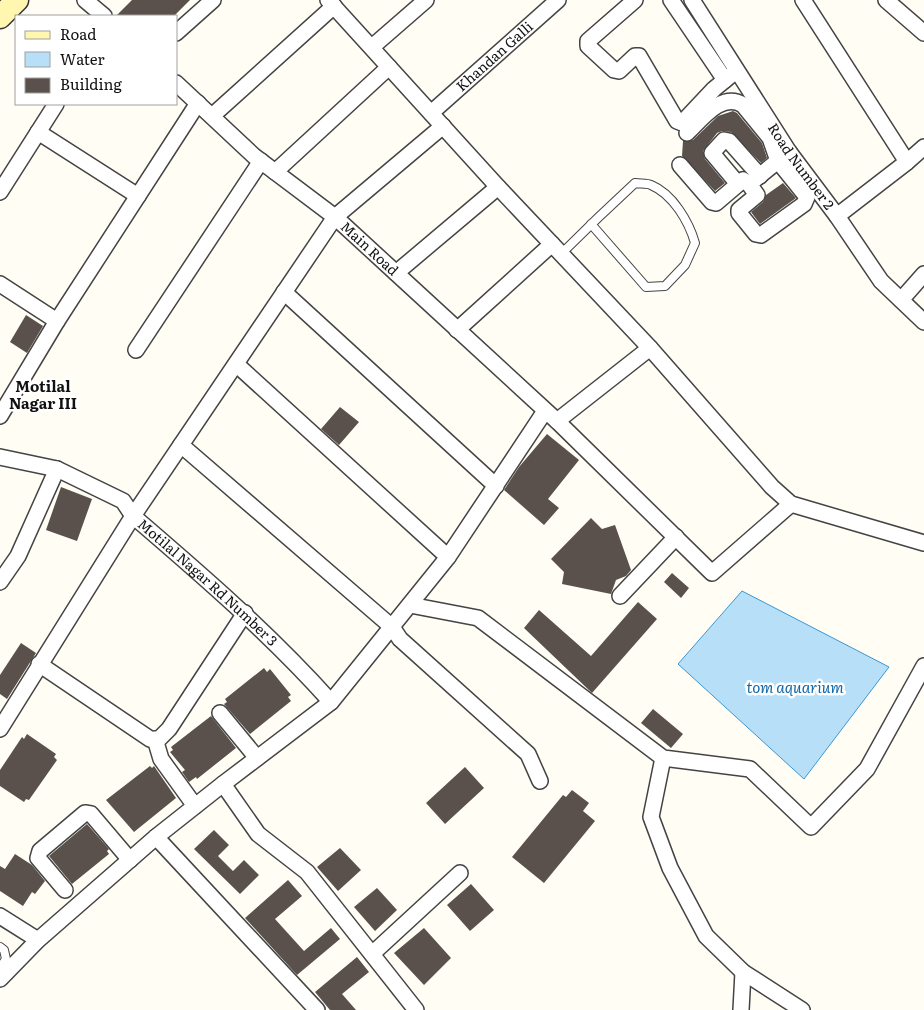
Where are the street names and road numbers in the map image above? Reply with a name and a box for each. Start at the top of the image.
street label: Khandan Galli [451,16,537,95]
street label: Road Number 2 [764,119,840,213]
street label: Main Road [337,216,404,280]
street label: Motilal Nagar Rd Number 3 [134,514,283,650]

